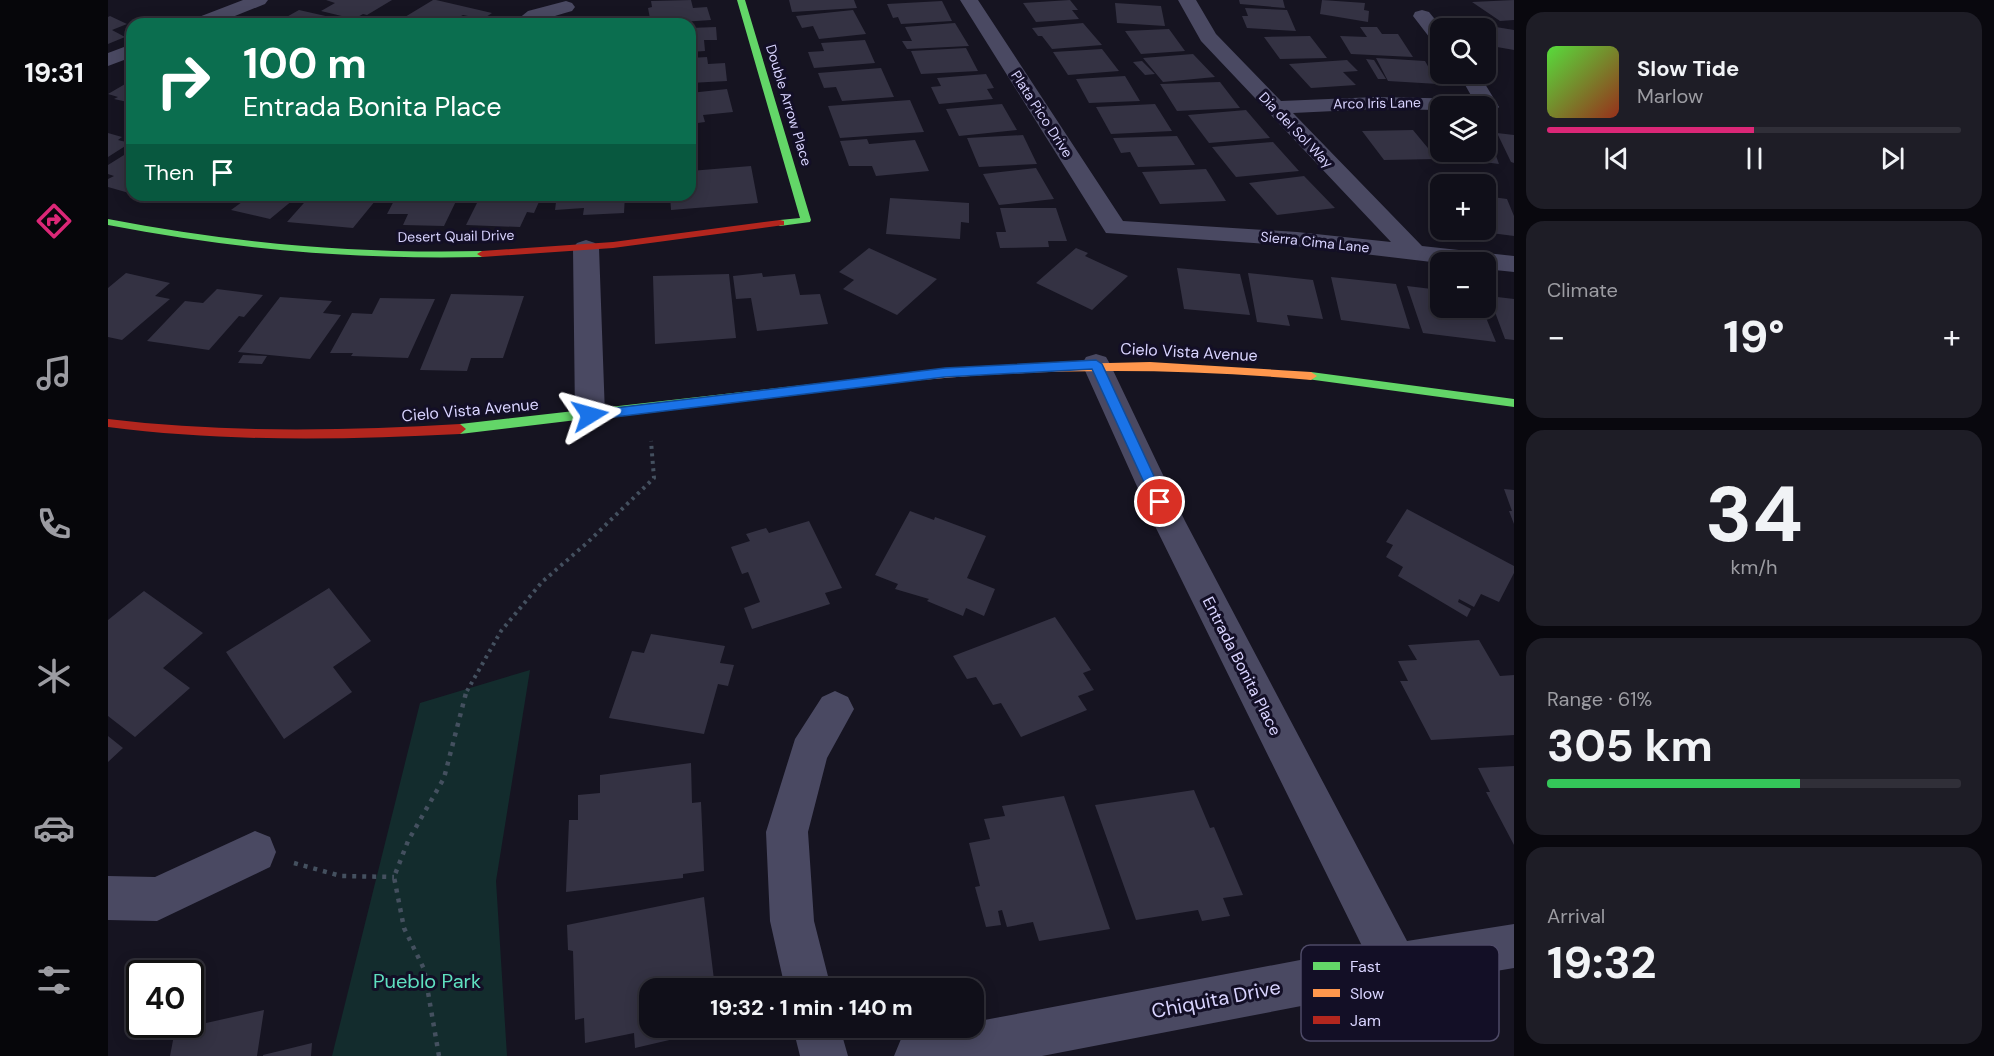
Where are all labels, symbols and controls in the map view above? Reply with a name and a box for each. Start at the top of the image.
map controls [1430,18,1496,318]
button: search [1430,18,1496,84]
text: 100 m [243,36,367,91]
icon: right [144,42,222,120]
street label: Double Arrow Place [762,42,816,168]
text: Slow Tide [1637,54,1739,83]
text: 19:31 [24,55,84,90]
street label: Plata Pico Drive [1007,67,1077,161]
text: Marlow [1637,83,1703,109]
street label: Dia del Sol Way [1255,88,1337,172]
text: Entrada Bonita Place [243,89,502,124]
street label: Arco Iris Lane [1333,93,1421,113]
button: layers [1430,96,1496,162]
icon: previous [1600,142,1633,175]
icon: pause [1738,142,1771,175]
icon: next [1876,142,1909,175]
icon: arrive [206,156,239,189]
text: Then [144,158,194,187]
button: + [1430,174,1496,240]
icon: directions [33,200,75,242]
street label: Desert Quail Drive [397,226,515,246]
street label: Sierra Cima Lane [1260,227,1370,257]
button: − [1430,252,1496,318]
text: Climate [1547,277,1618,303]
text: 19° [1723,307,1785,366]
text: − [1547,315,1565,358]
text: + [1943,315,1961,358]
street label: Cielo Vista Avenue [1120,338,1258,366]
icon: music [33,352,75,394]
position arrow [558,383,622,447]
street label: Cielo Vista Avenue [401,394,539,426]
text: 34 [1705,464,1803,565]
pin [1134,476,1185,527]
icon: arrive [1143,485,1176,518]
icon: phone [33,503,75,545]
text: km/h [1730,554,1778,580]
street label: Entrada Bonita Place [1198,593,1286,739]
icon: climate [33,655,75,697]
text: Range · 61% [1547,686,1652,712]
text: 305 km [1547,716,1713,775]
icon: car [33,807,75,849]
text: Arrival [1547,903,1605,929]
text: 19:32 [1547,933,1657,992]
legend [1301,945,1499,1041]
text: Fast [1350,956,1381,977]
icon: filters [33,959,75,1001]
speed limit sign: 40 [126,960,204,1038]
park label: Pueblo Park [373,968,481,994]
street label: Chiquita Drive [1149,974,1283,1024]
text: Slow [1350,983,1384,1004]
text: 19:32 · 1 min · 140 m [710,993,913,1022]
text: Jam [1350,1010,1381,1031]

